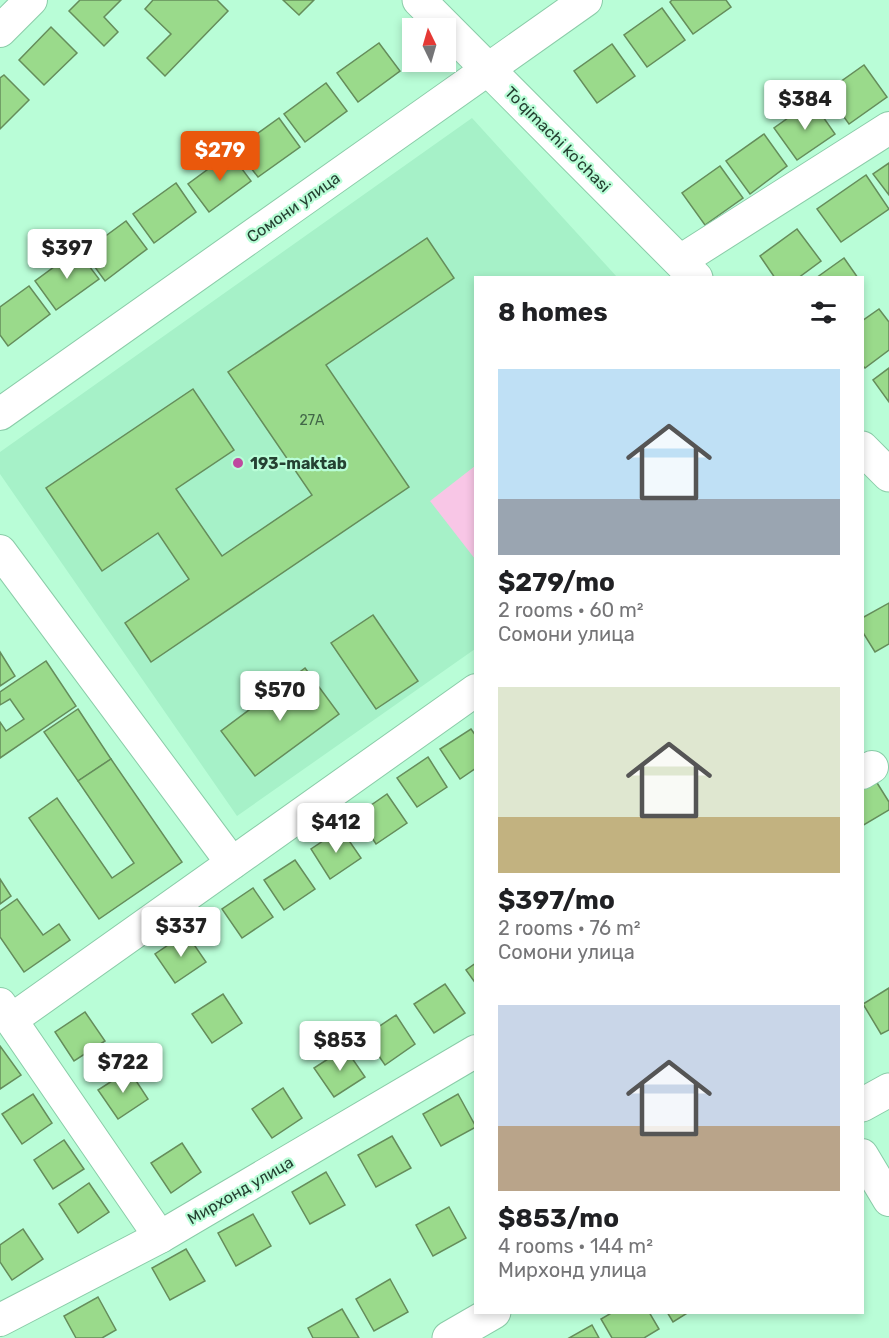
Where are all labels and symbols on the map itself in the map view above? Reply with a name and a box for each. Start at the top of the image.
north arrow [402,18,456,72]
pin: $384 [769,80,841,131]
street label: To'qimachi ko'chasi [501,83,614,196]
pin: $279 [184,131,256,182]
street label: Сомони улица [243,168,344,247]
pin: $397 [31,229,103,280]
house number: 27А [300,412,325,429]
place label: 193-maktab [250,454,347,473]
marker: 193-maktab [231,456,245,470]
pin: $570 [244,671,316,722]
pin: $412 [300,803,372,854]
pin: $337 [145,907,217,958]
pin: $853 [304,1021,376,1072]
pin: $722 [87,1043,159,1094]
street label: Мирхонд улица [184,1152,297,1228]

